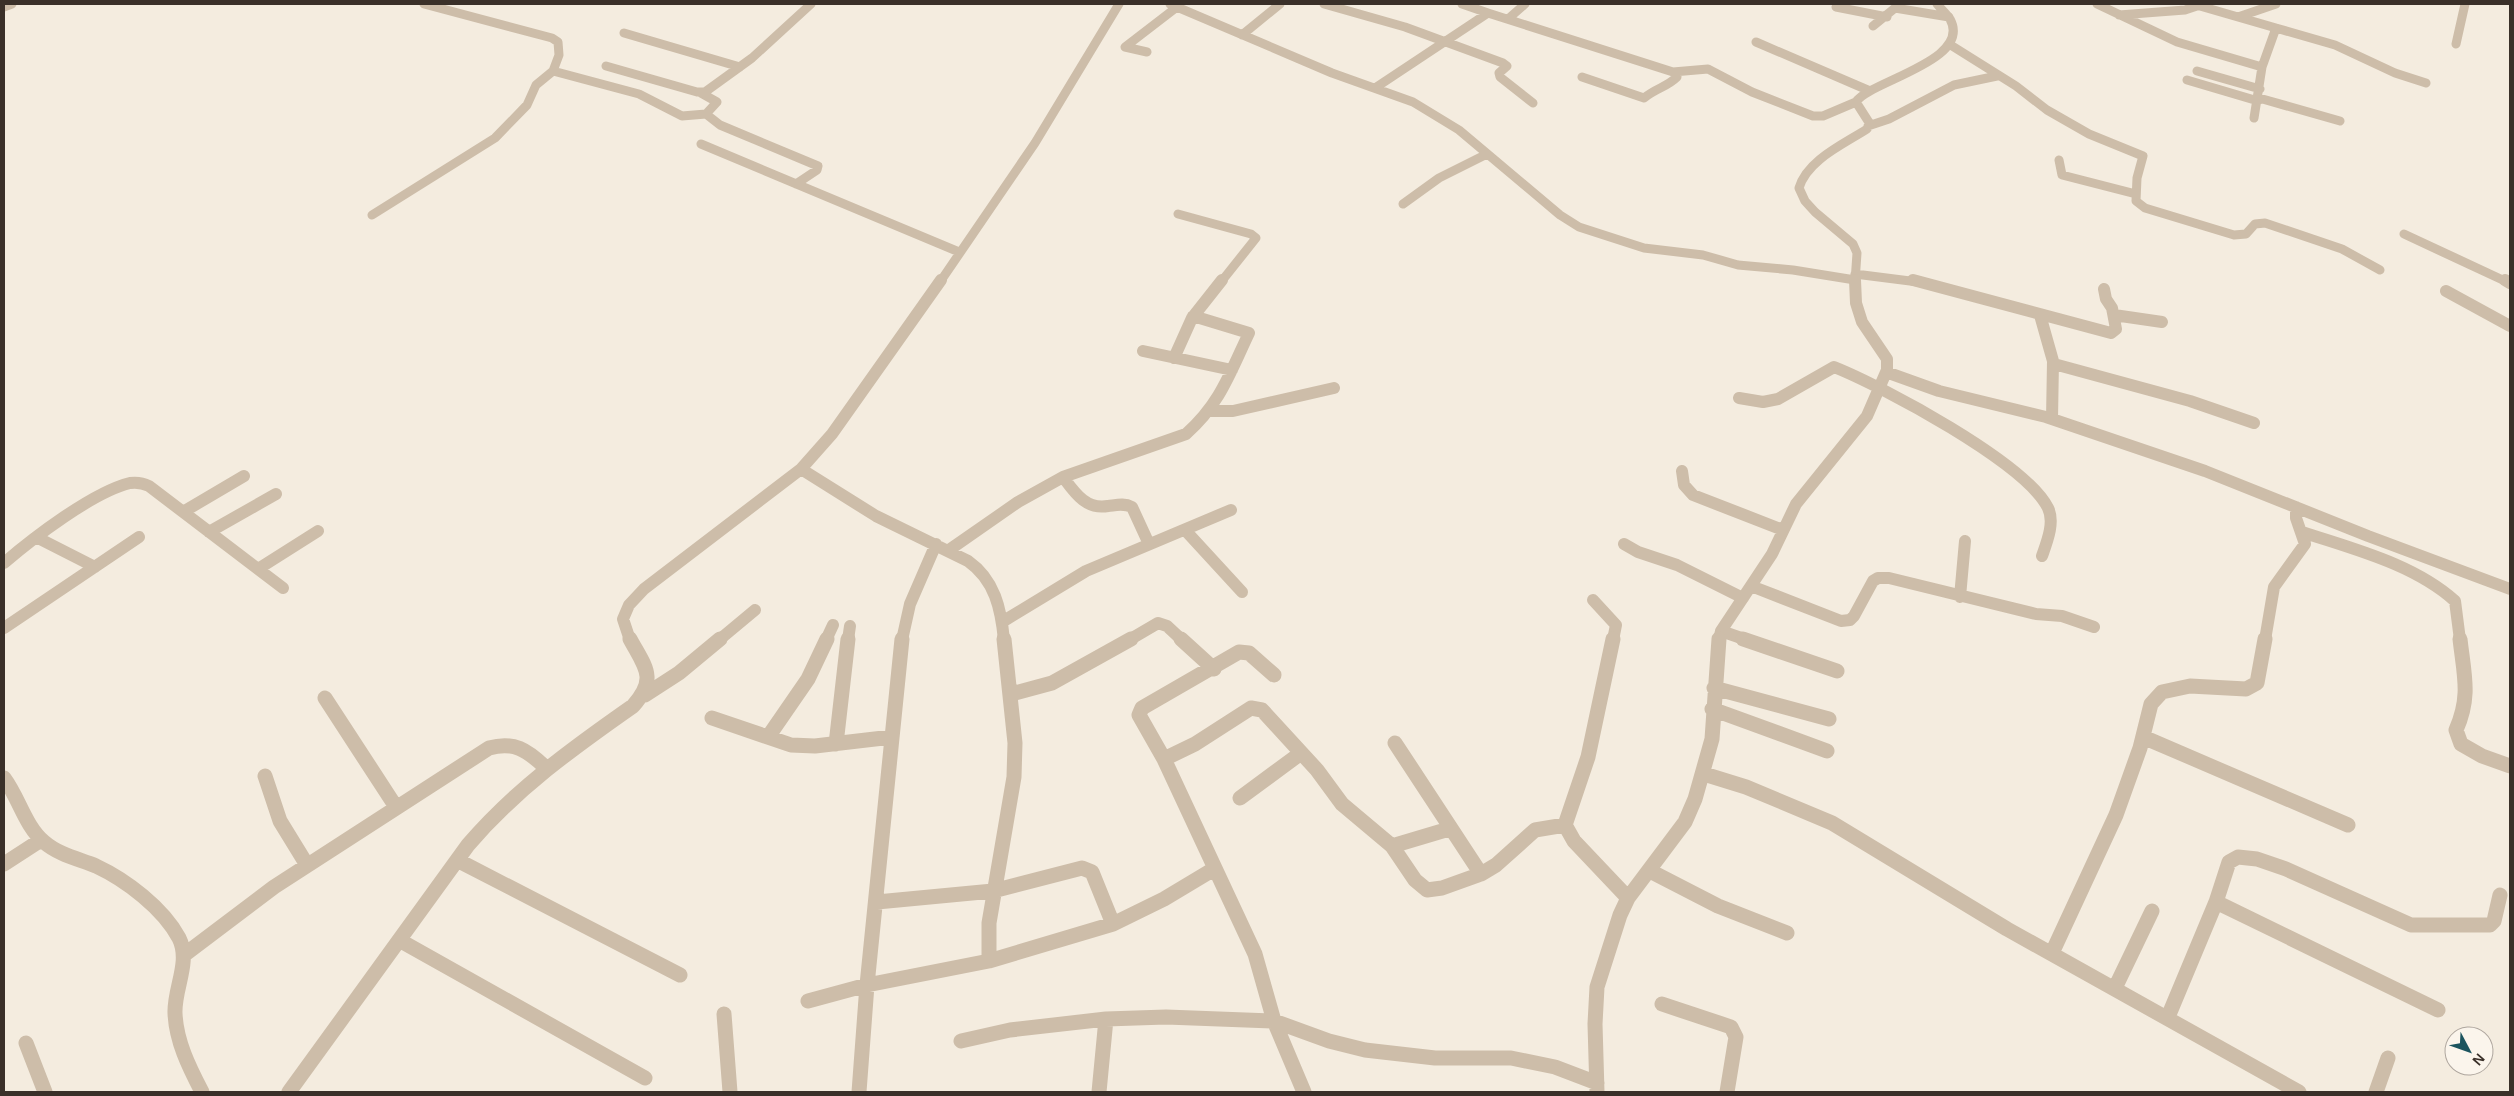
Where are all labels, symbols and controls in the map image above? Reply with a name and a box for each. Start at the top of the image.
north arrow [2444,1026,2494,1076]
text: N [2469,1050,2488,1069]

